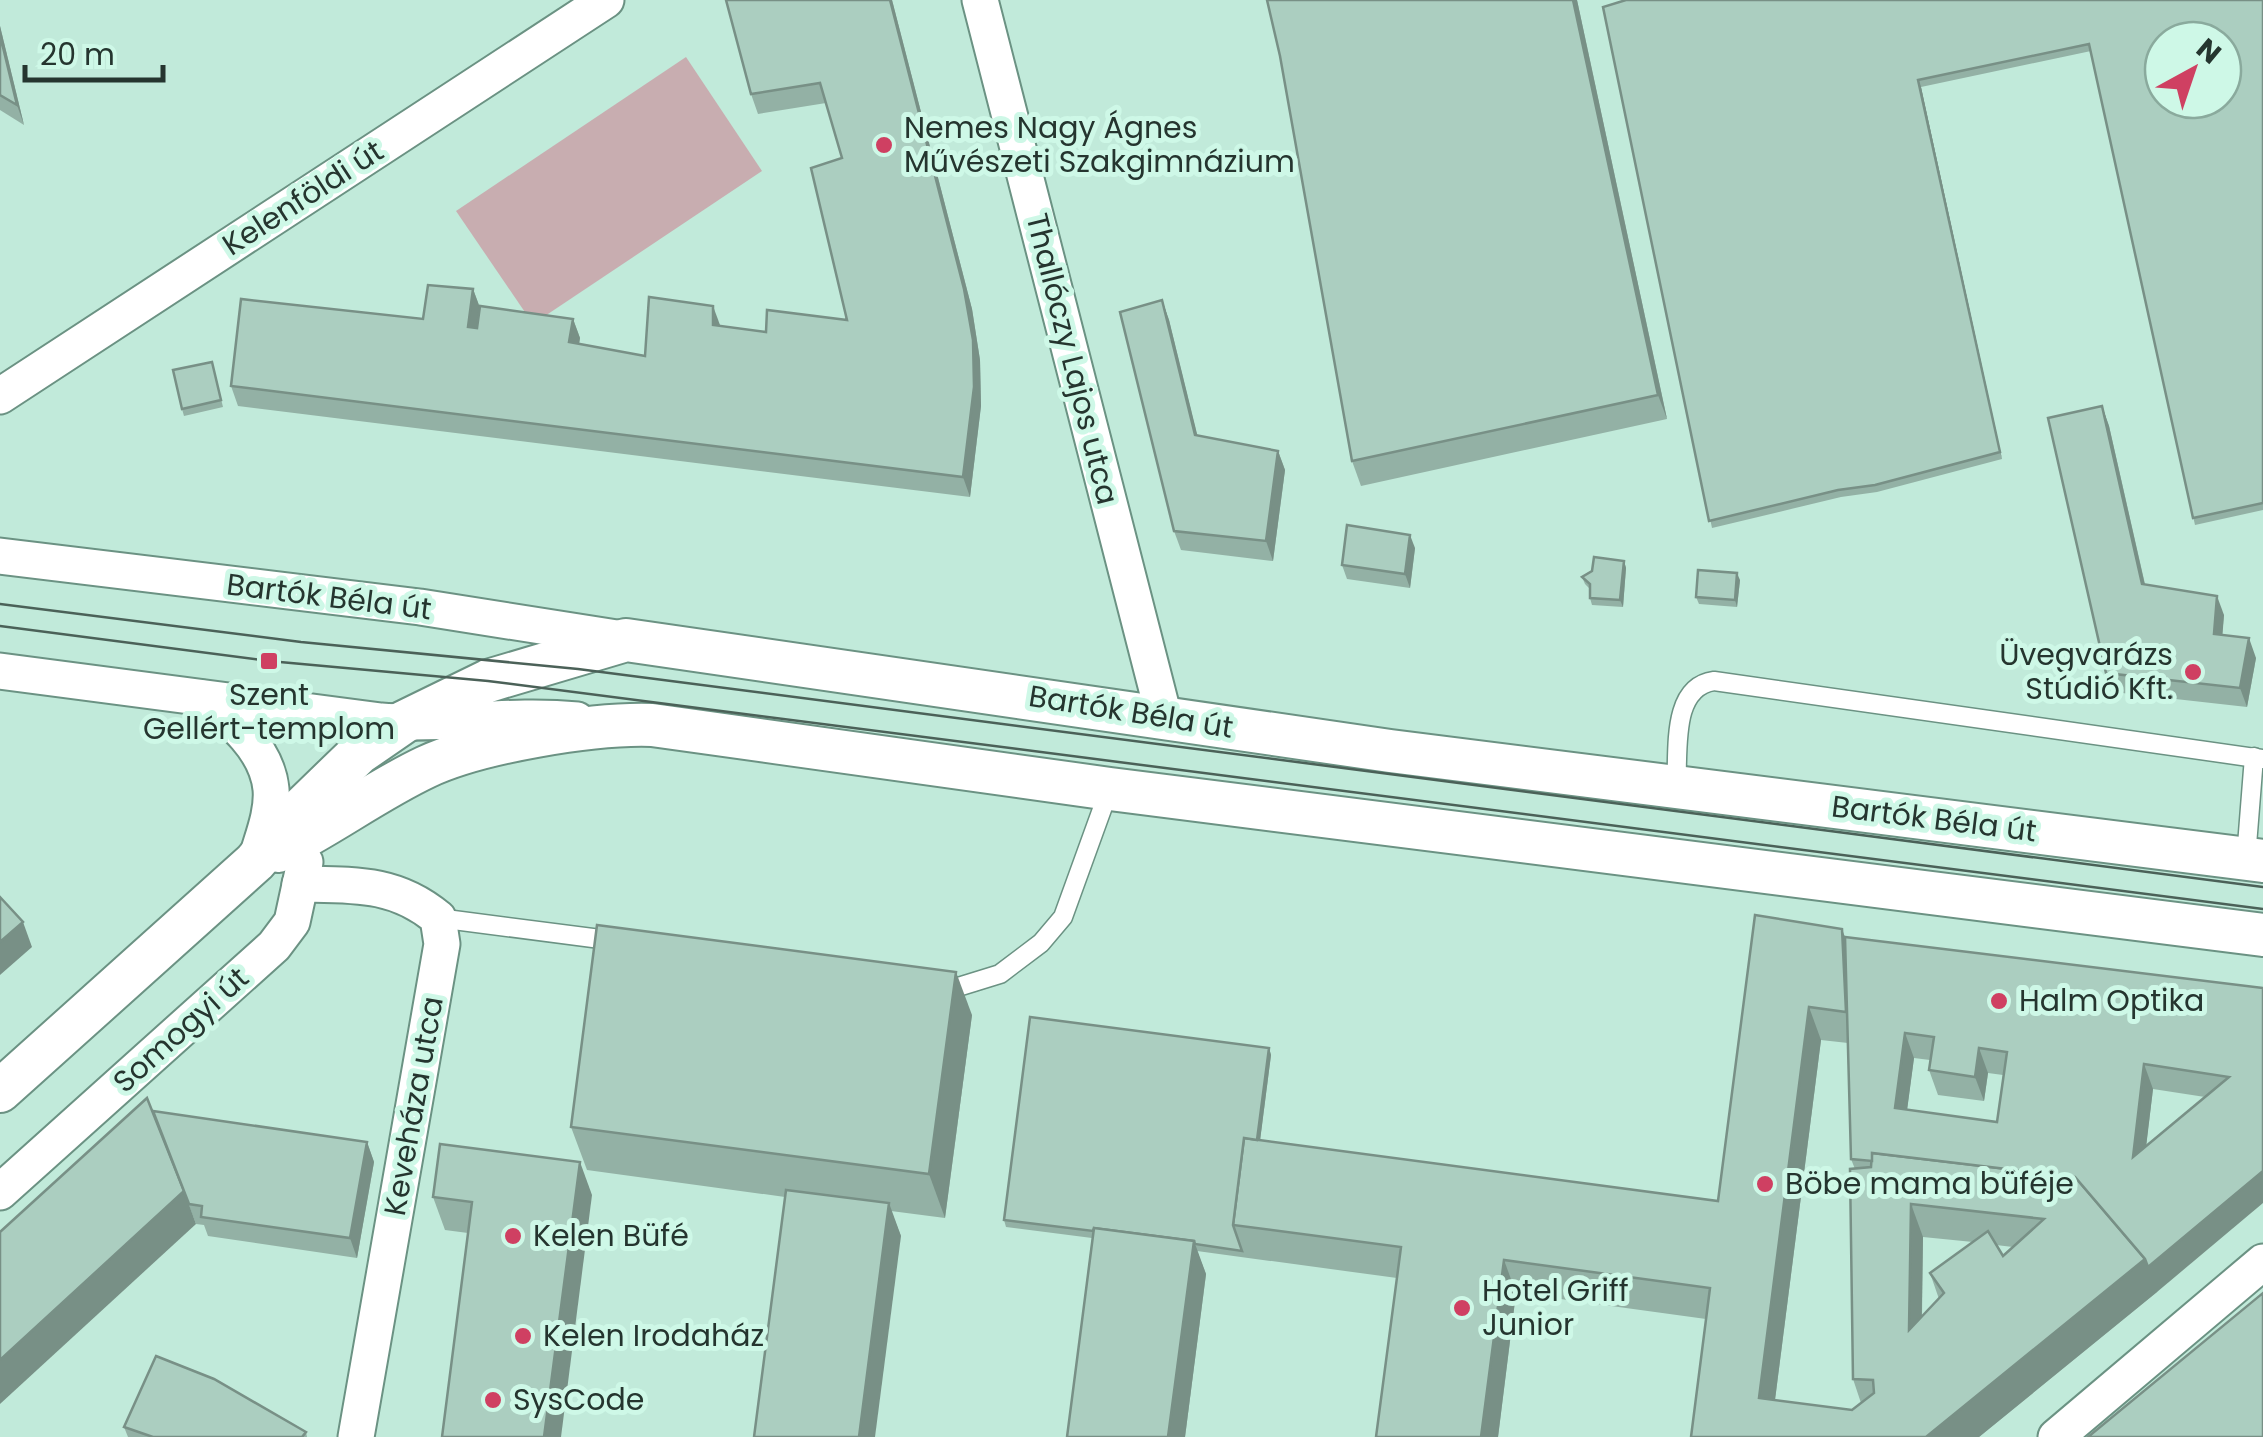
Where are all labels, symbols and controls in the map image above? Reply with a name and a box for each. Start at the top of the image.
scale bar [25,20,162,82]
north arrow [2143,20,2243,120]
text: N [2188,30,2229,73]
text: 20 m [40,33,115,76]
place label: Nemes Nagy Ágnes Művészeti Szakgimnázium [904,106,1295,183]
street label: Kelenföldi út [214,129,392,266]
marker: Nemes Nagy Ágnes Művészeti Szakgimnázium [873,134,895,156]
street label: Thallóczy Lajos utca [1016,209,1129,509]
street label: Bartók Béla út [224,563,434,630]
place label: Üvegvarázs Stúdió Kft. [1999,633,2173,710]
marker: Szent Gellért-templom [258,650,280,672]
marker: Üvegvarázs Stúdió Kft. [2182,661,2204,683]
place label: Szent Gellért-templom [143,673,395,750]
street label: Bartók Béla út [1026,674,1236,749]
street label: Bartók Béla út [1829,785,2039,852]
street label: Somogyi út [103,957,258,1102]
place label: Halm Optika [2019,979,2204,1022]
marker: Halm Optika [1988,990,2010,1012]
street label: Keveháza utca [373,993,454,1219]
place label: Böbe mama büféje [1785,1162,2074,1205]
marker: Böbe mama büféje [1754,1173,1776,1195]
place label: Kelen Büfé [533,1214,689,1257]
marker: Kelen Büfé [502,1225,524,1247]
place label: Hotel Griff Junior [1482,1269,1629,1346]
marker: Hotel Griff Junior [1451,1297,1473,1319]
place label: Kelen Irodaház [543,1314,764,1357]
marker: Kelen Irodaház [512,1325,534,1347]
place label: SysCode [513,1378,644,1421]
marker: SysCode [482,1389,504,1411]

